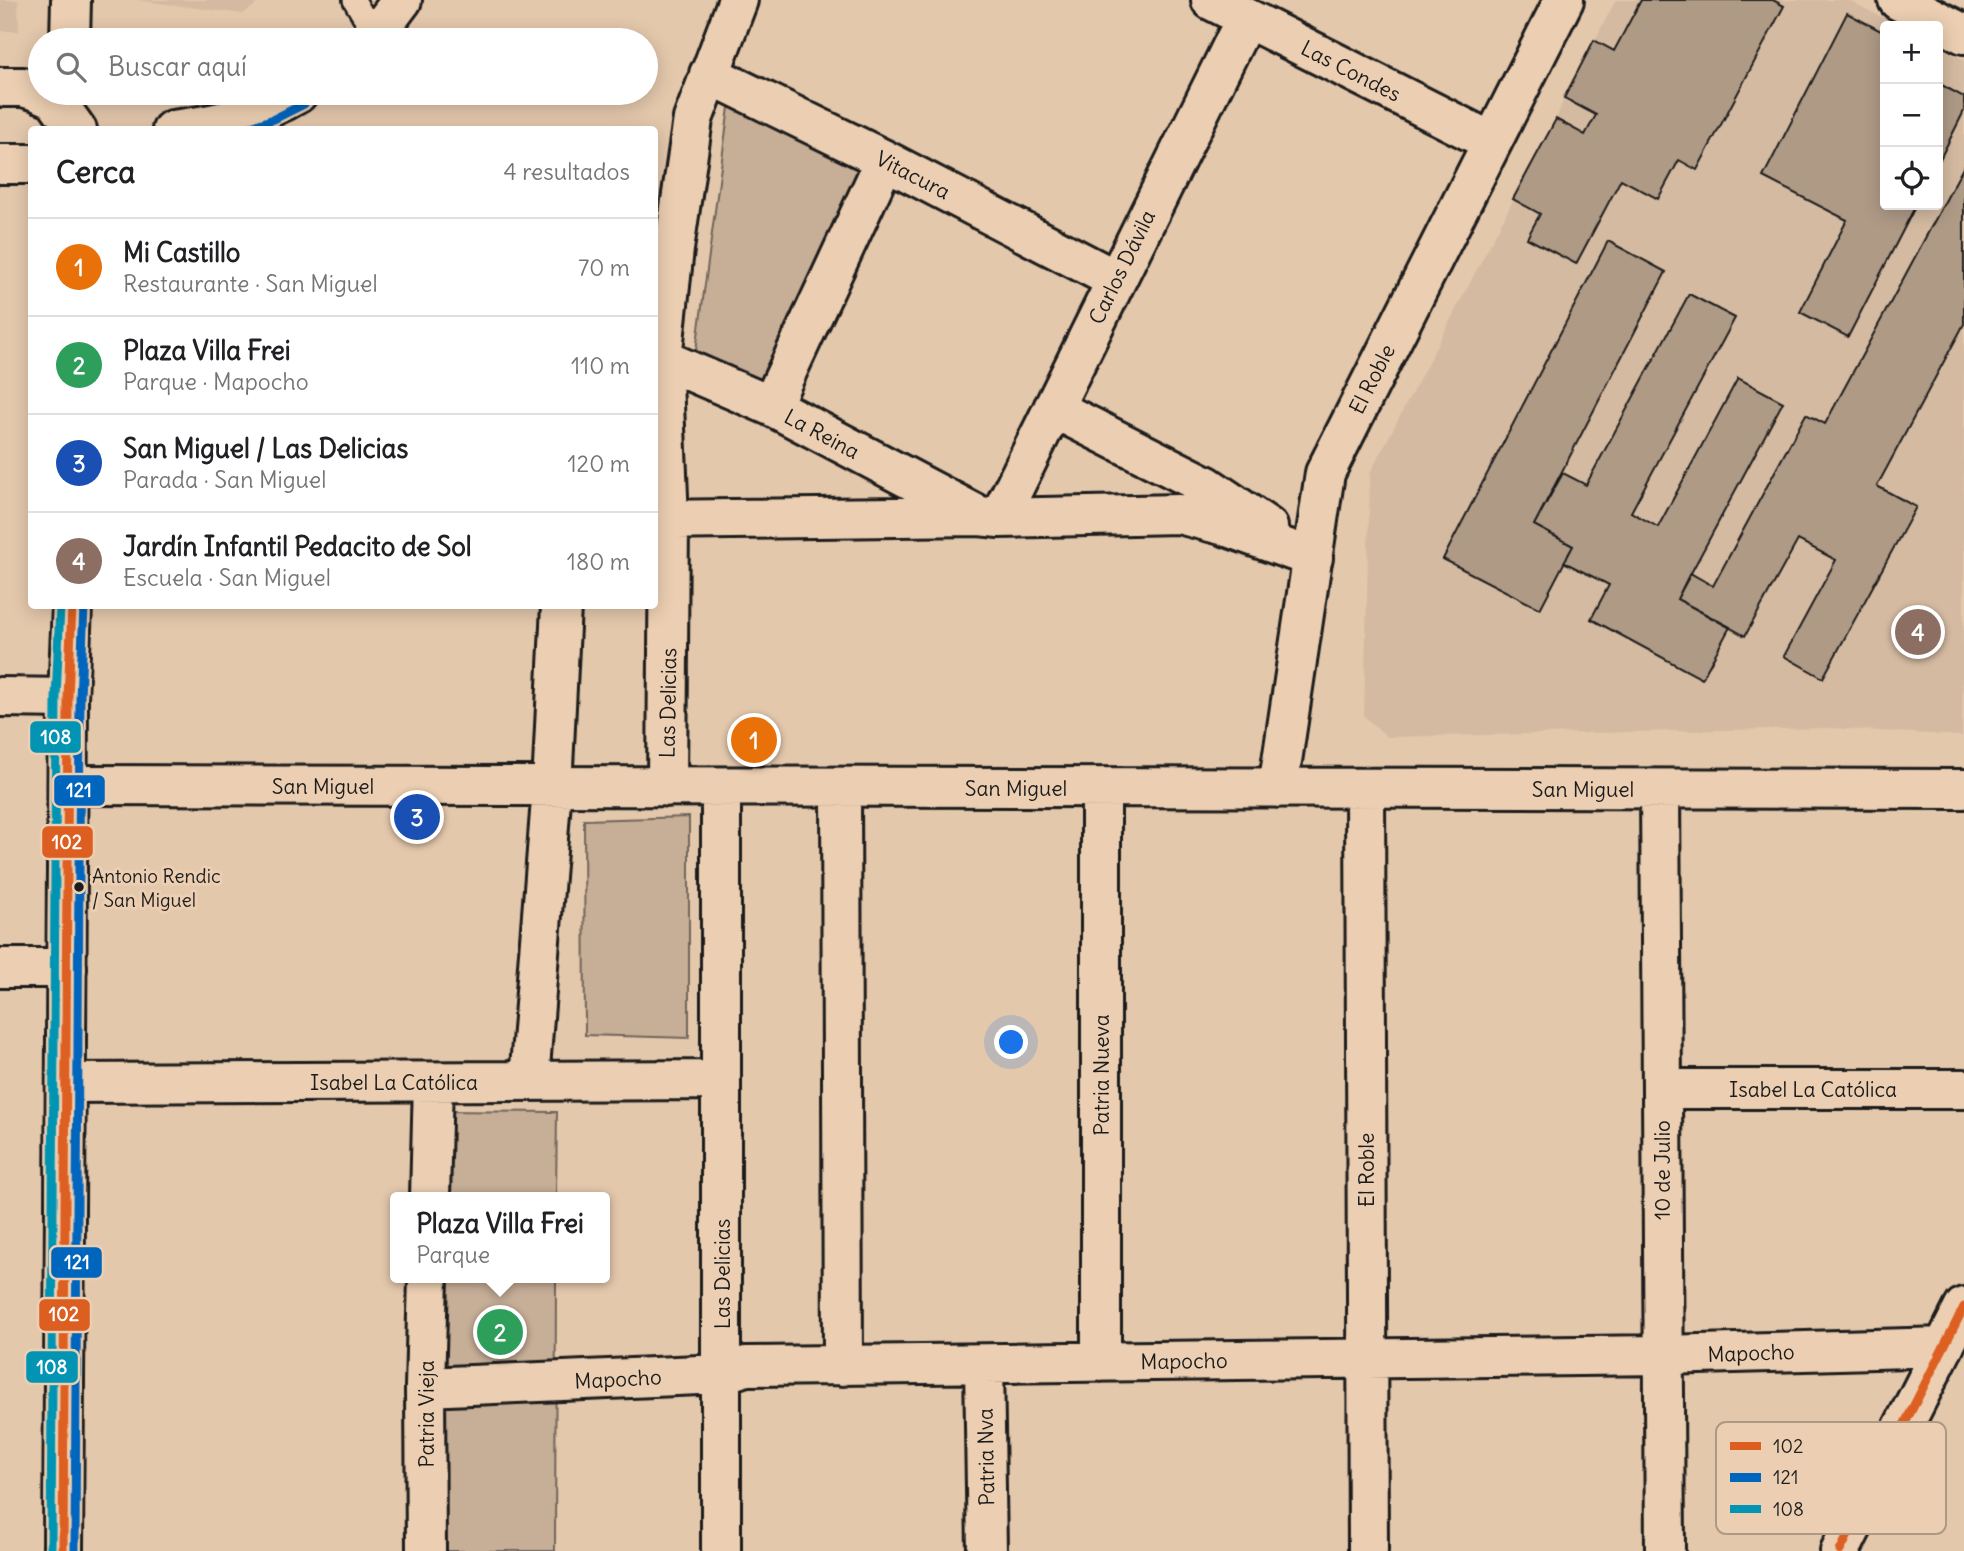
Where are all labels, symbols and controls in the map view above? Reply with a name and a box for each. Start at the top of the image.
map controls [1880,21,1943,210]
button: + [1880,21,1943,84]
search box [28,28,658,105]
street label: Las Condes [1297,34,1405,108]
icon: search [52,48,90,86]
text: Buscar aquí [108,50,247,83]
button: − [1880,84,1943,147]
street label: Vitacura [871,145,955,205]
button: locate [1880,147,1943,210]
text: Cerca [56,153,135,191]
text: 4 resultados [503,157,630,186]
street label: Carlos Dávila [1083,205,1161,329]
text: Mi Castillo [123,236,240,269]
text: 1 [74,253,84,282]
text: 70 m [578,253,630,282]
text: Restaurante · San Miguel [123,269,378,298]
text: Plaza Villa Frei [123,334,291,367]
street label: El Roble [1343,340,1401,418]
text: 2 [73,351,85,380]
text: 110 m [571,351,630,380]
text: Parque · Mapocho [123,367,309,396]
street label: La Reina [780,403,864,465]
text: San Miguel / Las Delicias [123,432,408,465]
text: 3 [72,449,86,478]
text: 120 m [567,449,630,478]
text: Parada · San Miguel [123,465,326,494]
text: Jardín Infantil Pedacito de Sol [123,530,472,563]
text: 4 [72,547,86,576]
text: 180 m [567,547,630,576]
text: Escuela · San Miguel [123,563,331,592]
pin: 4 [1895,606,1941,658]
street label: Las Delicias [654,648,682,758]
pin: 1 [731,714,777,766]
line badge: 108 [29,720,82,754]
text: 108 [41,725,72,749]
street label: San Miguel [272,773,374,800]
line badge: 121 [53,774,106,807]
street label: San Miguel [965,775,1067,802]
street label: San Miguel [1532,776,1634,803]
text: 121 [66,778,92,802]
pin: 3 [394,791,440,843]
line badge: 102 [41,825,94,859]
text: 102 [52,830,82,854]
place label: Antonio Rendic / San Miguel [92,864,221,912]
marker: Antonio Rendic / San Miguel [72,880,86,894]
street label: Patria Nueva [1088,1014,1115,1136]
your location [994,1025,1028,1059]
street label: Isabel La Católica [310,1069,478,1096]
street label: Isabel La Católica [1729,1076,1897,1103]
street label: 10 de Julio [1649,1120,1676,1220]
street label: El Roble [1353,1133,1380,1207]
popup [390,1192,610,1283]
text: Plaza Villa Frei [416,1207,584,1240]
street label: Las Delicias [709,1219,736,1329]
text: Parque [416,1240,490,1269]
line badge: 121 [50,1246,103,1279]
text: 121 [64,1250,90,1274]
line badge: 102 [38,1298,91,1332]
text: 102 [49,1302,79,1326]
pin: 2 [477,1306,523,1358]
street label: Mapocho [1707,1338,1795,1368]
street label: Mapocho [1140,1347,1228,1375]
line badge: 108 [25,1350,79,1384]
text: 108 [37,1355,68,1379]
street label: Patria Vieja [413,1360,440,1468]
street label: Mapocho [574,1363,662,1395]
street label: Patria Nva [972,1408,1000,1506]
legend [1716,1422,1946,1534]
text: 102 [1773,1434,1803,1458]
text: 121 [1773,1465,1799,1489]
text: 108 [1773,1497,1804,1521]

